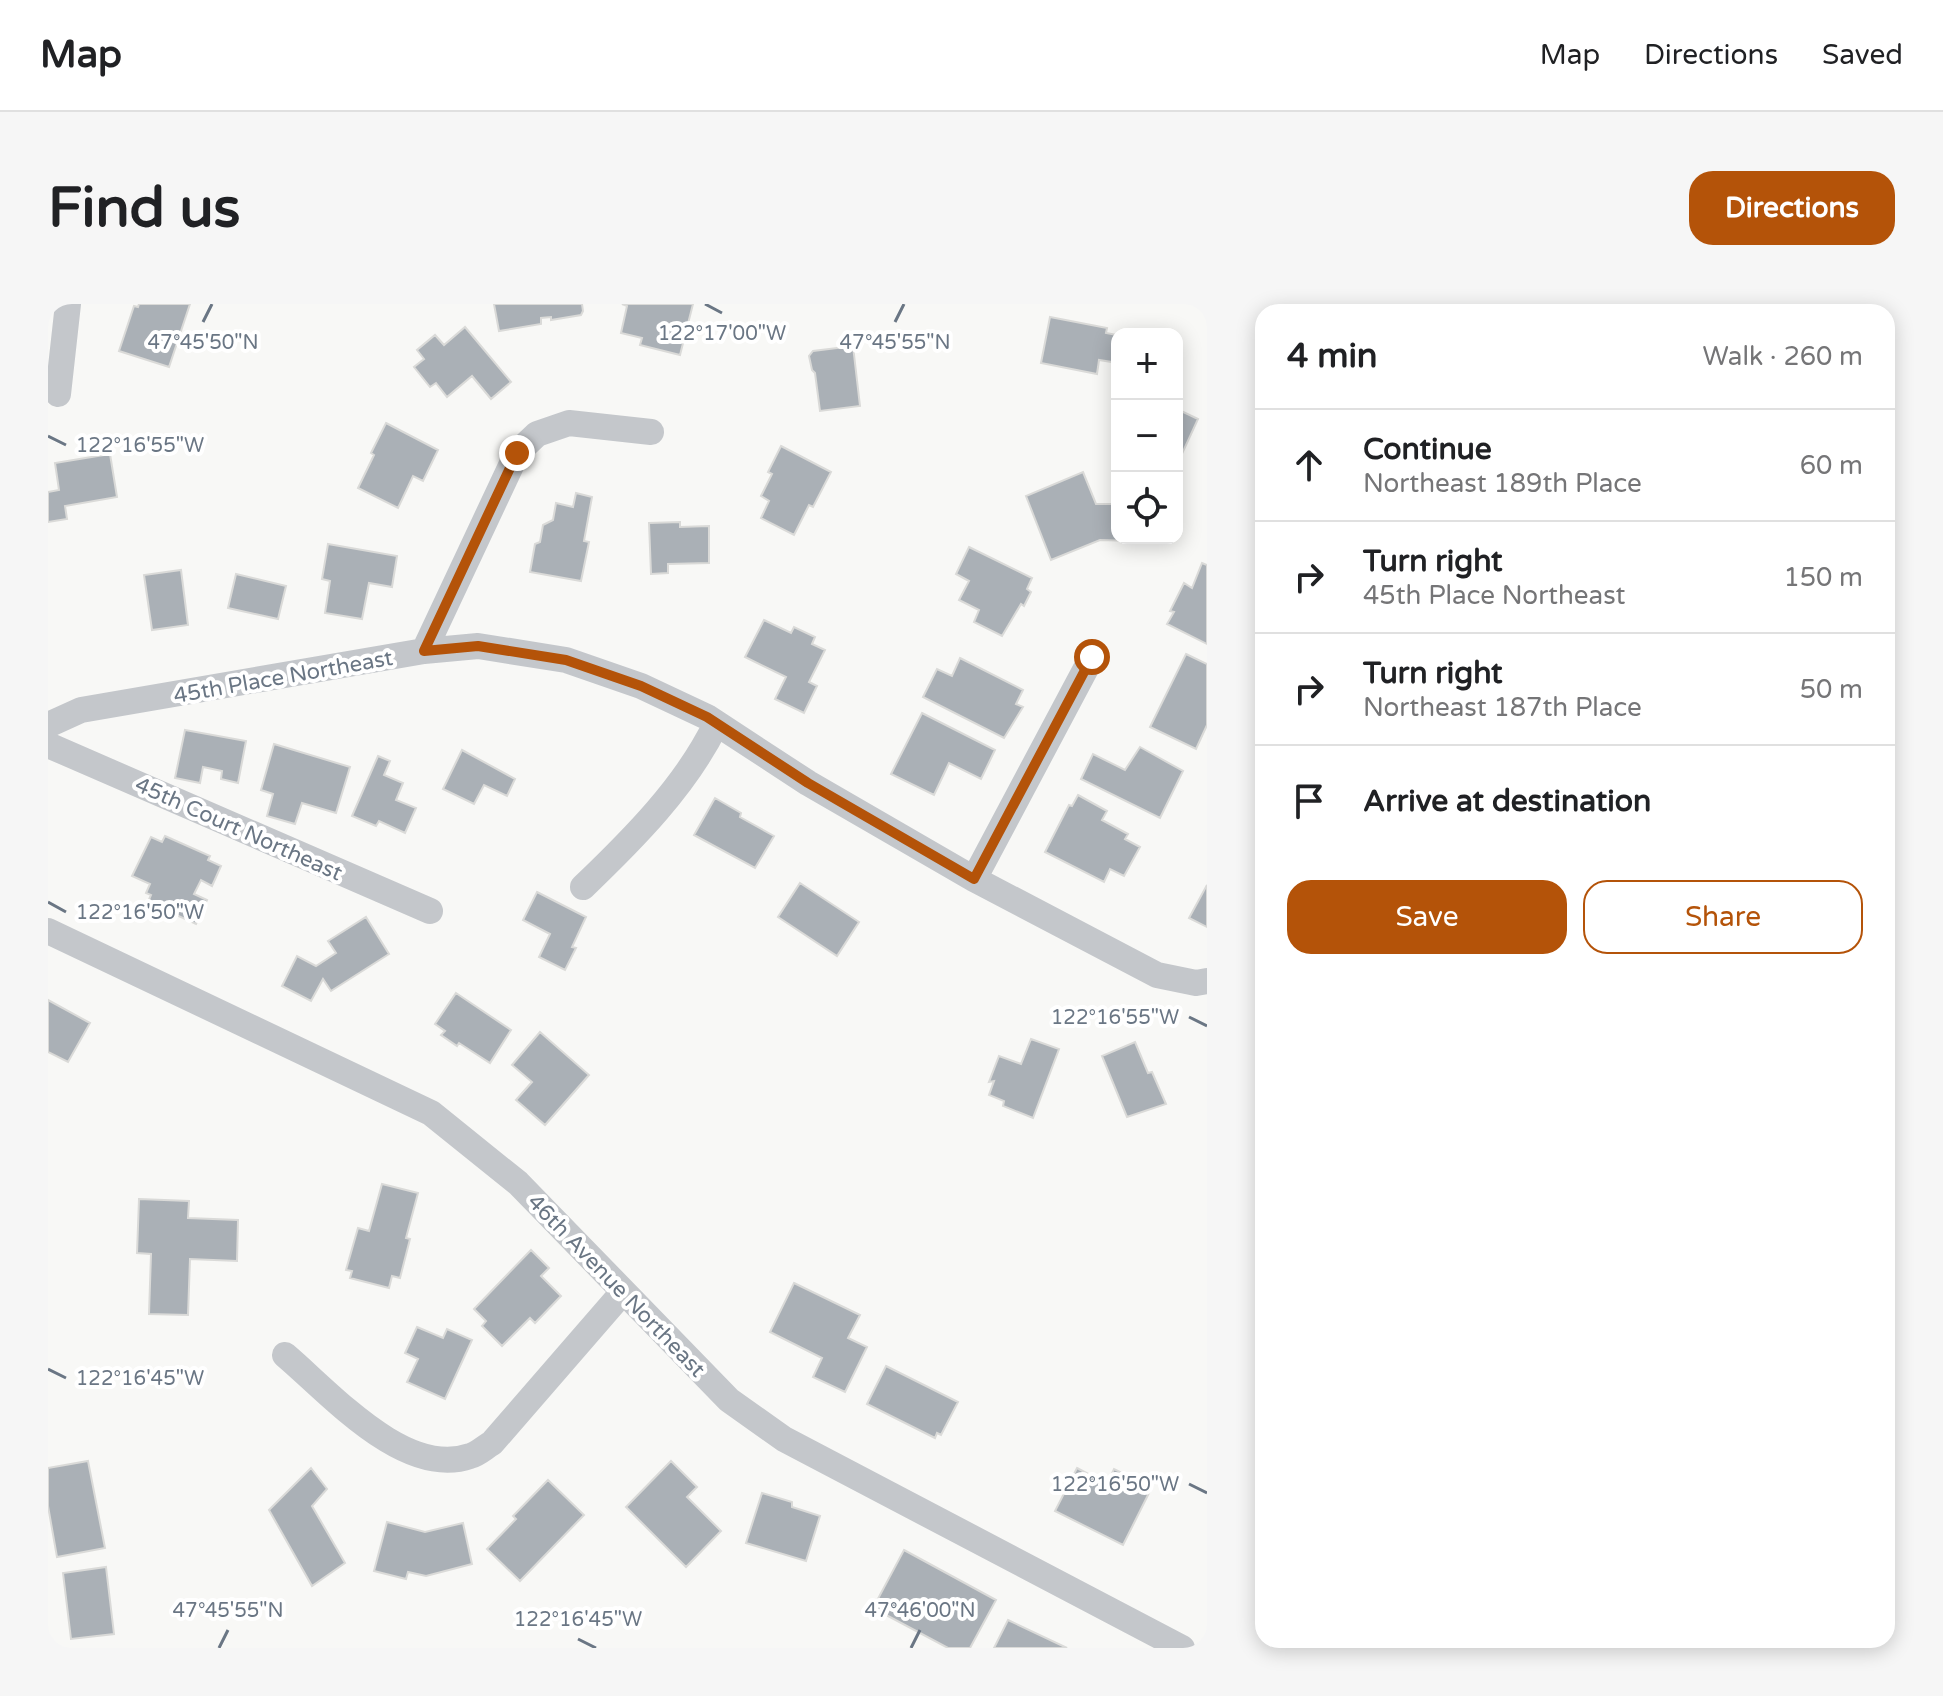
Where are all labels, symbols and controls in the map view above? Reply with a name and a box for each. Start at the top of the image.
text: Map [40,32,122,78]
text: Map [1540,38,1600,72]
text: Directions [1644,38,1778,72]
text: Saved [1822,38,1903,72]
button: Directions [1689,171,1895,245]
text: Find us [48,175,240,242]
text: 122°17'00"W [658,322,786,346]
map controls [1111,328,1183,544]
button: + [1111,328,1183,400]
text: 47°45'50"N [147,331,259,355]
text: 47°45'55"N [839,331,951,355]
text: 4 min [1287,336,1378,377]
text: Walk · 260 m [1703,341,1863,372]
button: − [1111,400,1183,472]
text: Continue [1363,431,1492,468]
text: 122°16'55"W [76,434,204,458]
route end [499,435,535,471]
icon: ahead [1287,443,1331,487]
text: 60 m [1800,450,1863,481]
text: Northeast 189th Place [1363,468,1642,499]
button: locate [1111,472,1183,544]
text: Turn right [1363,543,1503,580]
icon: right [1287,555,1331,599]
text: 150 m [1783,562,1863,593]
text: 45th Place Northeast [1363,580,1626,611]
route start [1074,639,1110,675]
street label: 45th Place Northeast [172,645,395,709]
text: Turn right [1363,655,1503,692]
icon: right [1287,667,1331,711]
text: 50 m [1800,674,1863,705]
text: Northeast 187th Place [1363,692,1642,723]
street label: 45th Court Northeast [131,771,346,886]
icon: arrive [1287,779,1331,823]
text: Arrive at destination [1363,783,1651,820]
button: Save [1287,880,1567,954]
button: Share [1583,880,1863,954]
text: 122°16'50"W [76,901,204,925]
text: 122°16'55"W [1051,1006,1179,1030]
street label: 46th Avenue Northeast [522,1189,710,1383]
text: 122°16'45"W [76,1367,204,1391]
text: 122°16'50"W [1051,1473,1179,1497]
text: 47°45'55"N [172,1599,284,1623]
text: 47°46'00"N [864,1599,976,1623]
text: 122°16'45"W [514,1608,642,1632]

